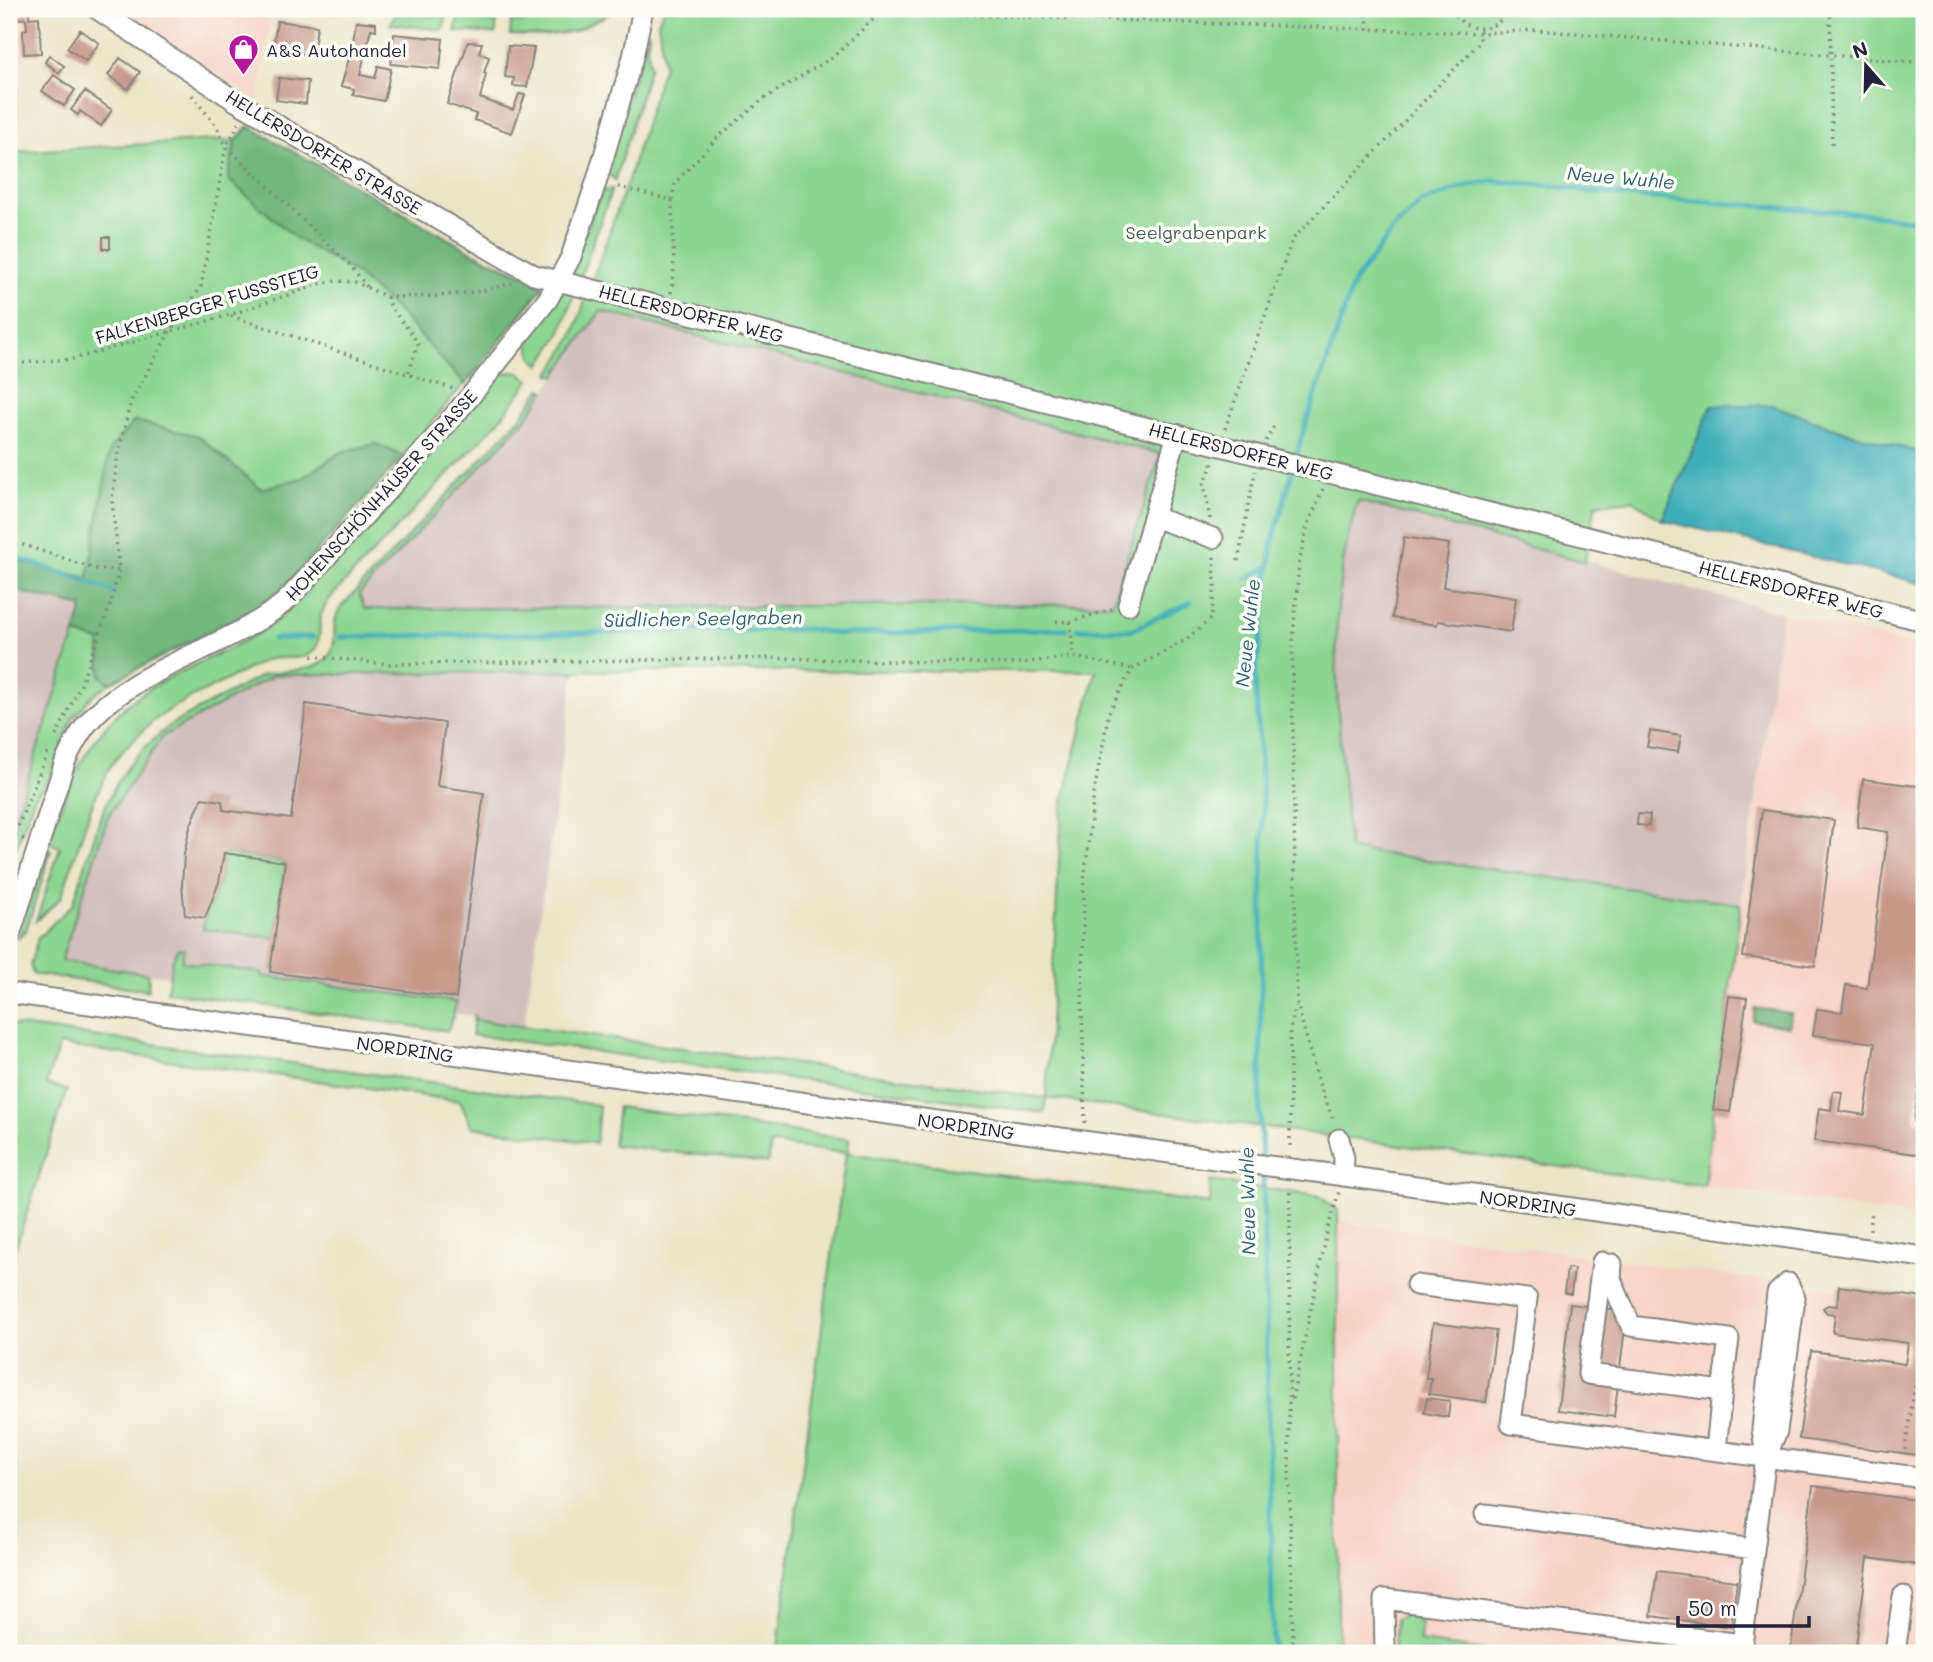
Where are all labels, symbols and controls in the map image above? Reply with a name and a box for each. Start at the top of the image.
north arrow [1832,32,1902,102]
shop icon: A&S Autohandel [226,33,260,77]
text: N [1849,35,1871,64]
place label: A&S Autohandel [266,38,407,62]
street label: HELLERSDORFER STRASSE [222,84,426,220]
water label: Neue Wuhle [1566,160,1676,194]
park label: Seelgrabenpark [1125,220,1267,244]
street label: FALKENBERGER FUSSSTEIG [92,259,322,349]
street label: HELLERSDORFER WEG [596,278,786,348]
street label: HOHENSCHÖNHAUSER STRASSE [280,384,482,606]
street label: HELLERSDORFER WEG [1146,416,1336,486]
street label: HELLERSDORFER WEG [1696,554,1886,624]
water label: Neue Wuhle [1229,578,1265,688]
water label: Südlicher Seelgraben [603,604,803,632]
street label: NORDRING [355,1030,455,1068]
street label: NORDRING [916,1107,1016,1145]
water label: Neue Wuhle [1234,1147,1260,1255]
street label: NORDRING [1478,1184,1578,1222]
scale bar [1678,1585,1809,1629]
text: 50 m [1688,1594,1737,1621]

